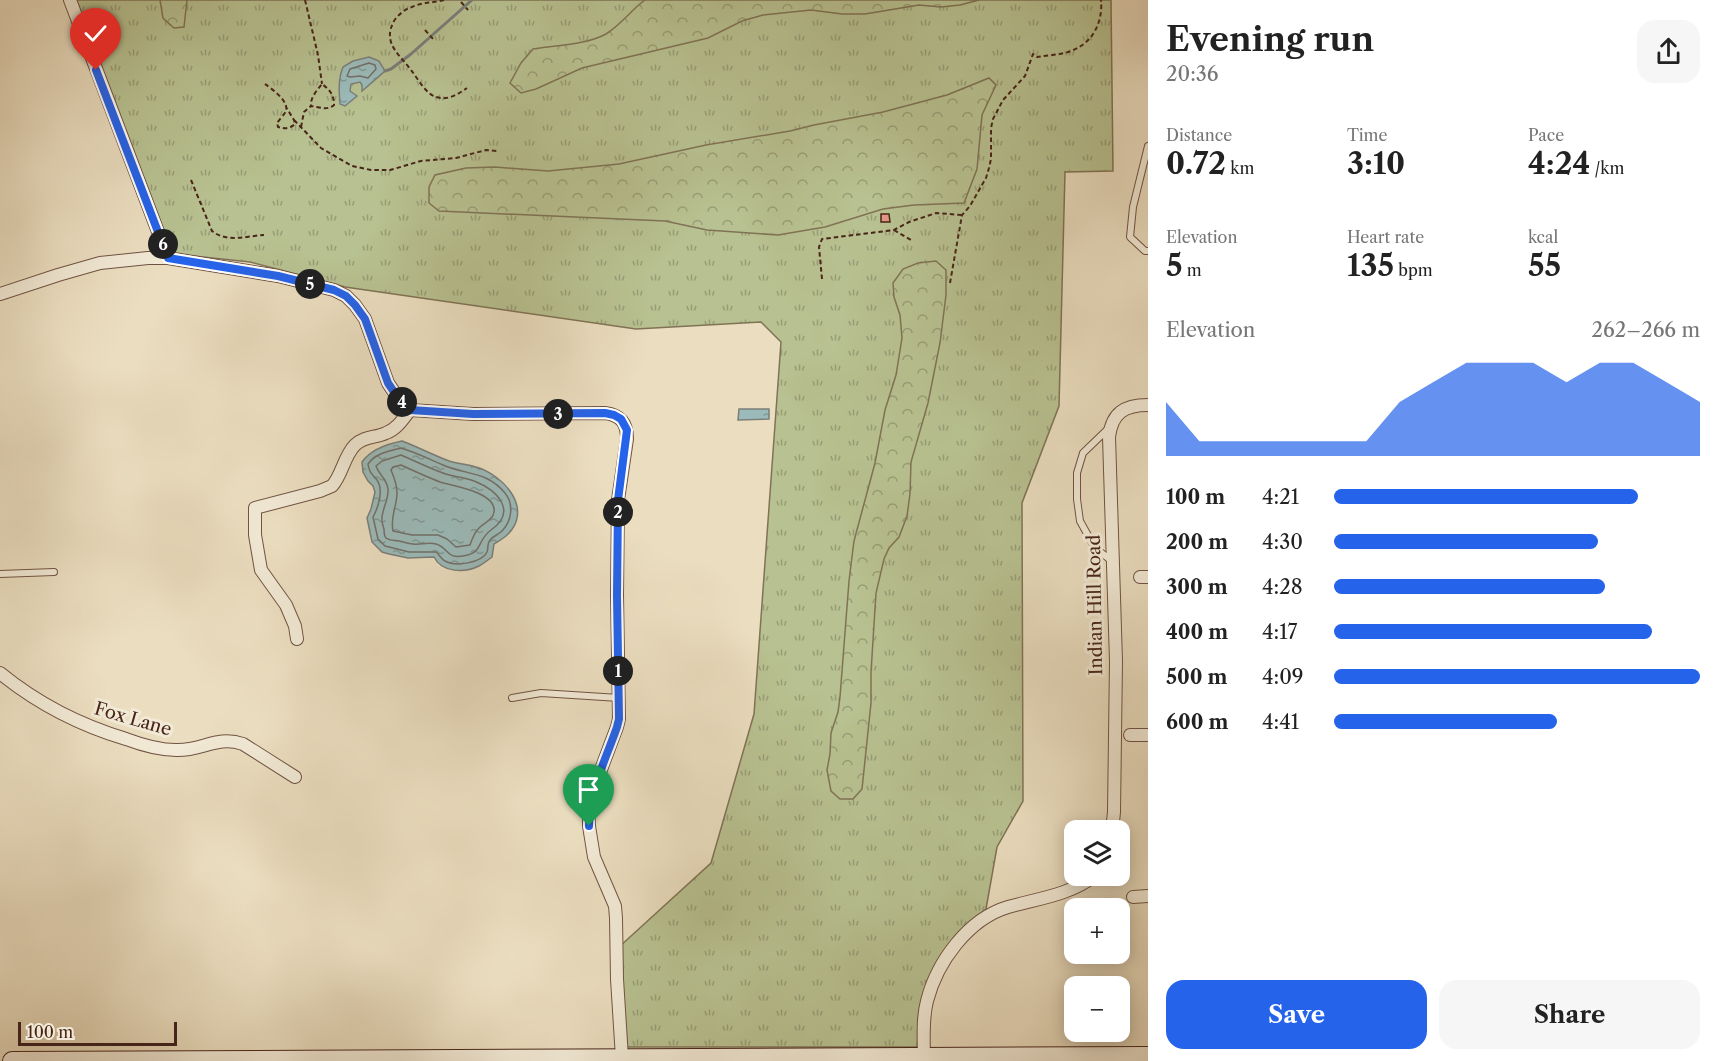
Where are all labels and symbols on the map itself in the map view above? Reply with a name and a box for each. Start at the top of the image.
pin [70,8,121,70]
pin: 6 [148,229,178,259]
pin: 5 [295,269,325,299]
pin: 4 [387,387,417,417]
pin: 3 [543,399,573,429]
pin: 2 [603,497,633,527]
street label: Indian Hill Road [1083,534,1107,676]
pin: 1 [603,656,633,686]
street label: Fox Lane [92,698,174,740]
pin [563,764,614,826]
scale bar [18,1019,177,1046]

